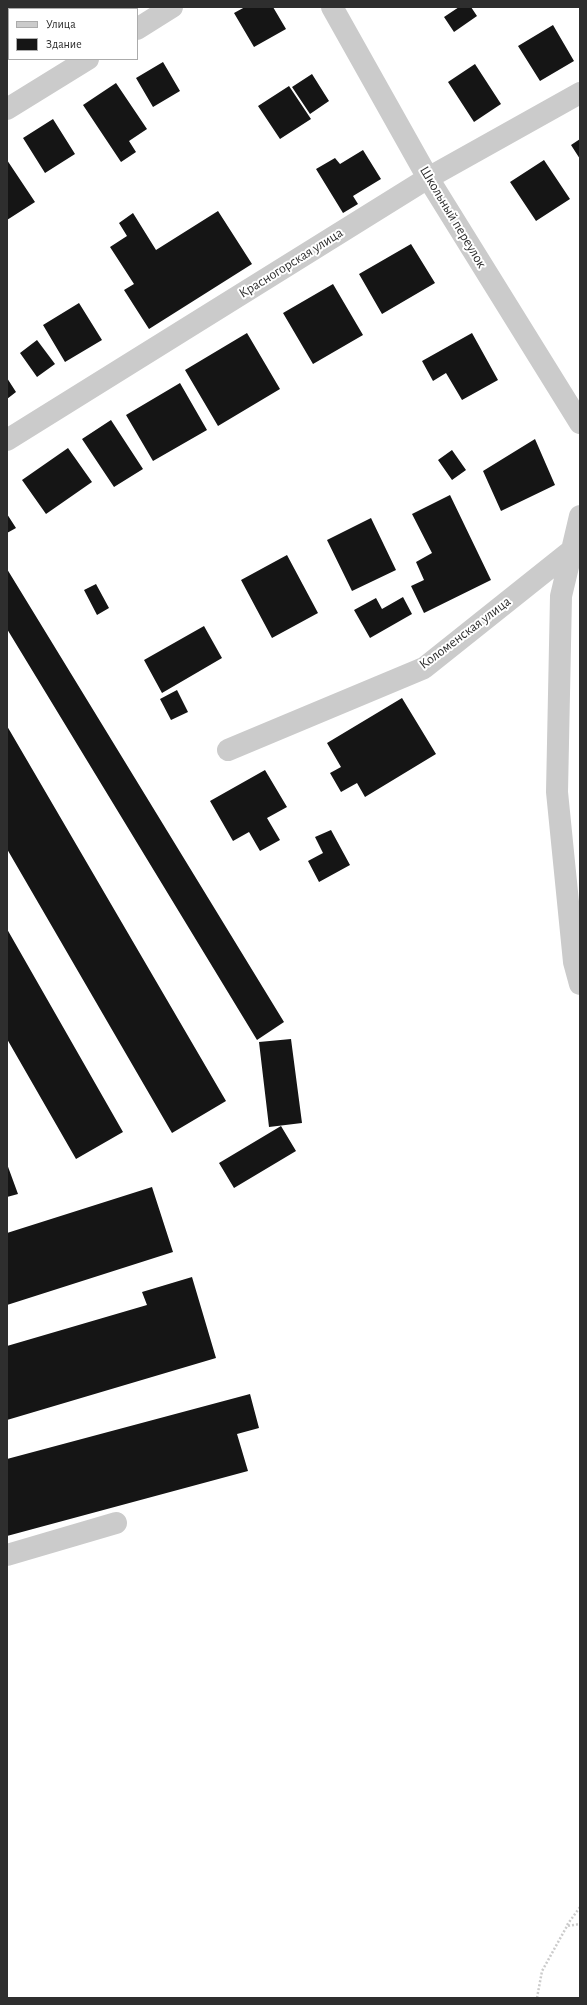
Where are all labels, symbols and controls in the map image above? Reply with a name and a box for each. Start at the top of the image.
legend [8,8,138,60]
text: Улица [46,18,76,30]
text: Здание [46,38,82,50]
street label: Школьный переулок [416,163,490,271]
street label: Красногорская улица [236,224,346,302]
street label: Коломенская улица [416,593,514,673]

